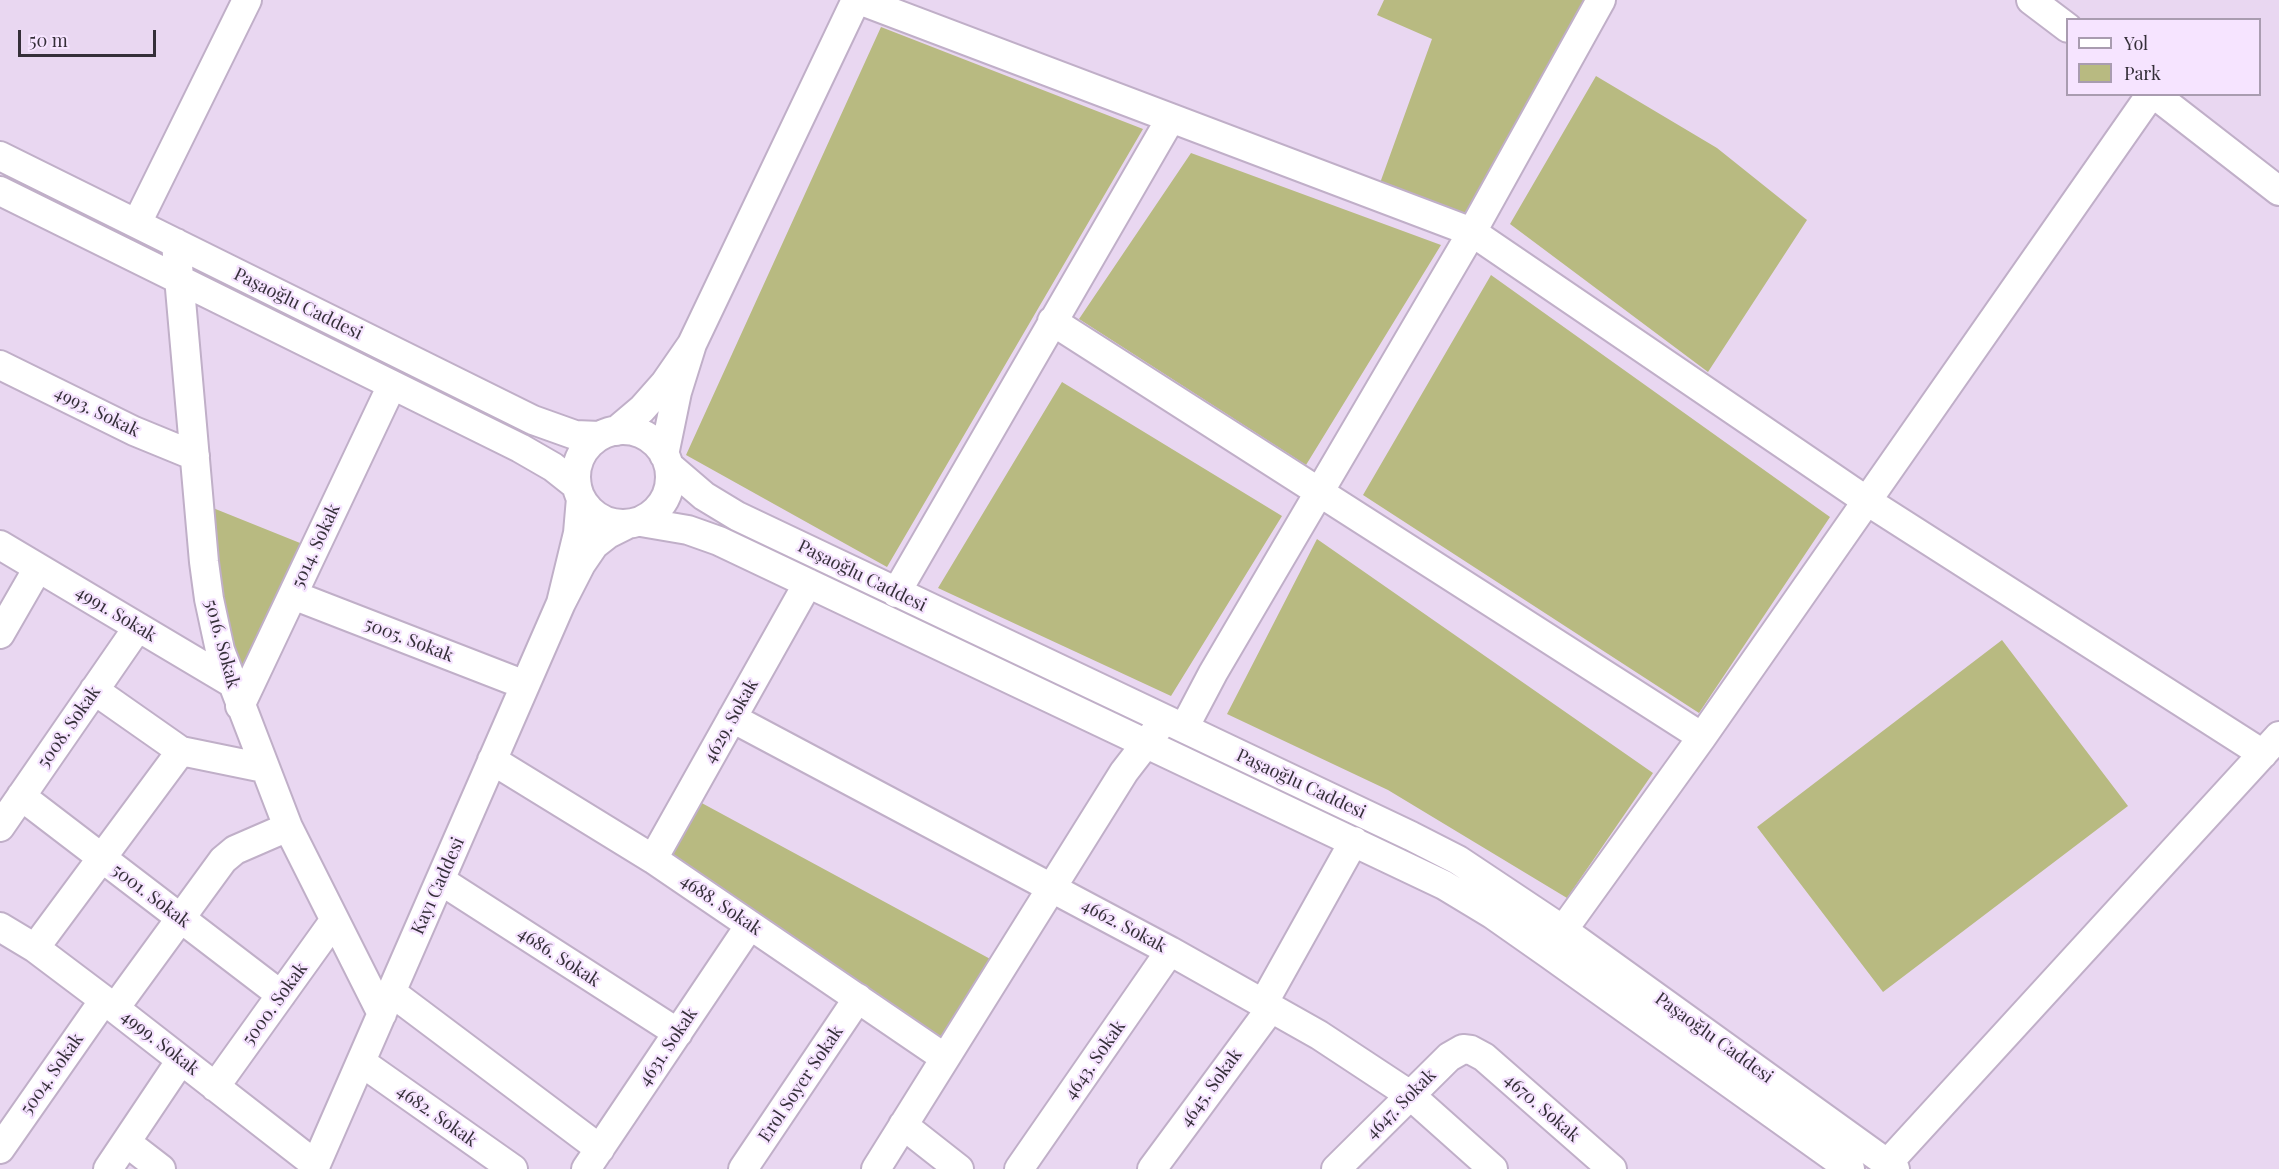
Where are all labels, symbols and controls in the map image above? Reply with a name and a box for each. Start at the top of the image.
scale bar [21,18,159,56]
legend [2066,18,2261,96]
text: 50 m [29,28,68,52]
text: Yol [2124,31,2148,55]
text: Park [2124,61,2161,85]
street label: Paşaoğlu Caddesi [230,263,366,345]
street label: 4993. Sokak [51,382,143,442]
street label: 5014. Sokak [287,500,345,592]
street label: Paşaoğlu Caddesi [794,535,930,617]
street label: 4991. Sokak [71,581,161,647]
street label: 5016. Sokak [200,597,244,691]
street label: 5005. Sokak [361,613,457,667]
street label: 4629. Sokak [699,675,763,767]
street label: 5008. Sokak [33,682,105,772]
street label: Paşaoğlu Caddesi [1233,745,1369,823]
street label: Kayı Caddesi [407,834,469,938]
street label: 5001. Sokak [107,859,195,933]
street label: 4688. Sokak [676,870,766,940]
street label: 4662. Sokak [1078,895,1170,957]
street label: 4686. Sokak [514,922,604,992]
street label: 5000. Sokak [238,958,312,1050]
street label: Paşaoğlu Caddesi [1651,988,1777,1088]
street label: 4631. Sokak [634,1004,702,1090]
street label: 4999. Sokak [117,1006,203,1080]
street label: 4643. Sokak [1060,1016,1130,1104]
street label: Erol Soyer Sokak [754,1022,848,1146]
street label: 5004. Sokak [16,1029,88,1119]
street label: 4645. Sokak [1175,1045,1247,1131]
street label: 4647. Sokak [1361,1064,1441,1144]
street label: 4670. Sokak [1500,1069,1584,1147]
street label: 4682. Sokak [393,1080,481,1152]

